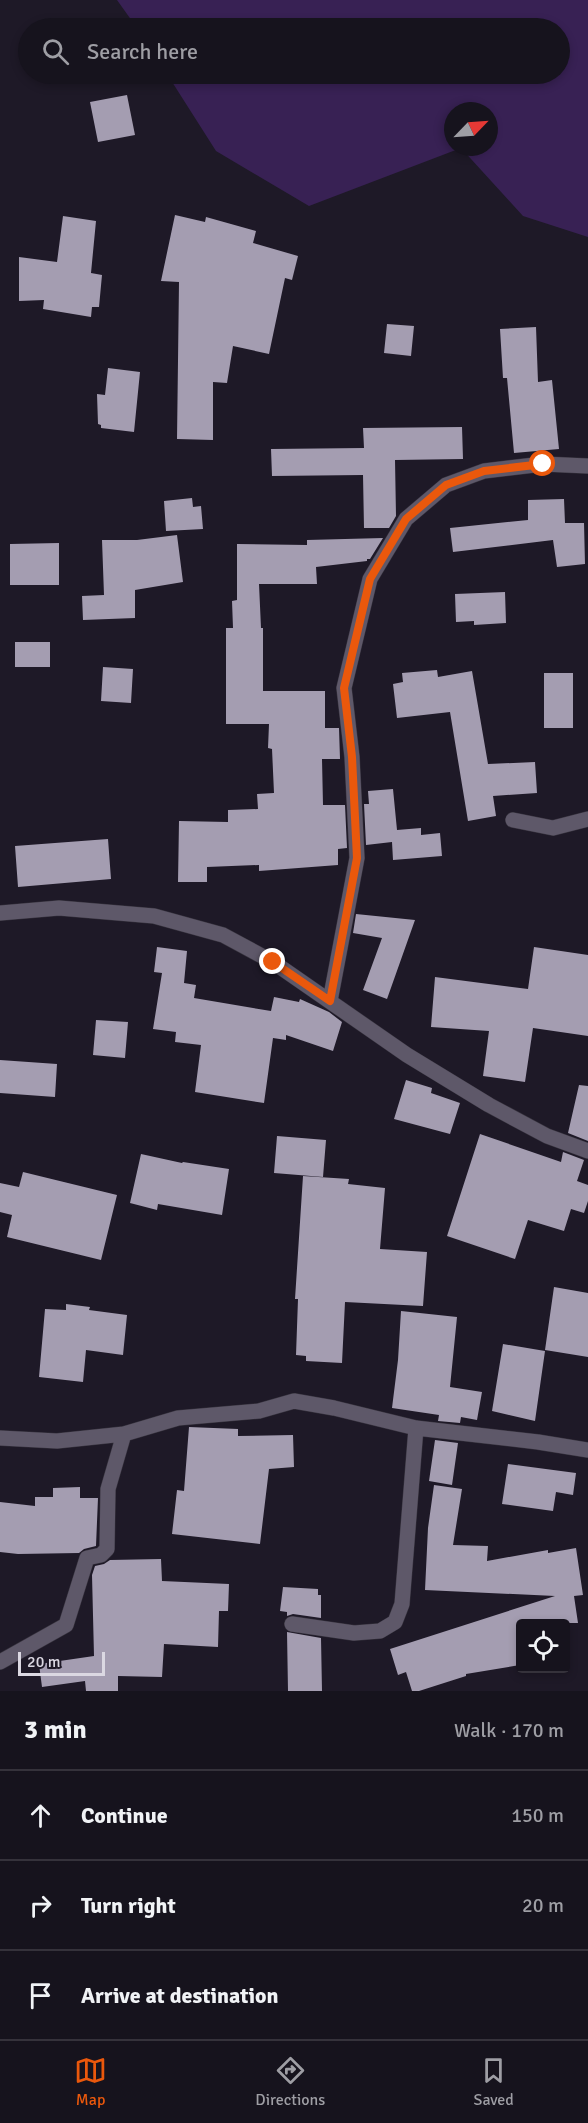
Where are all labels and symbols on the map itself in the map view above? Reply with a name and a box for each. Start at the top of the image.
north arrow [444,102,498,156]
route start [529,450,555,476]
route end [259,948,285,974]
scale bar [18,1649,105,1676]

